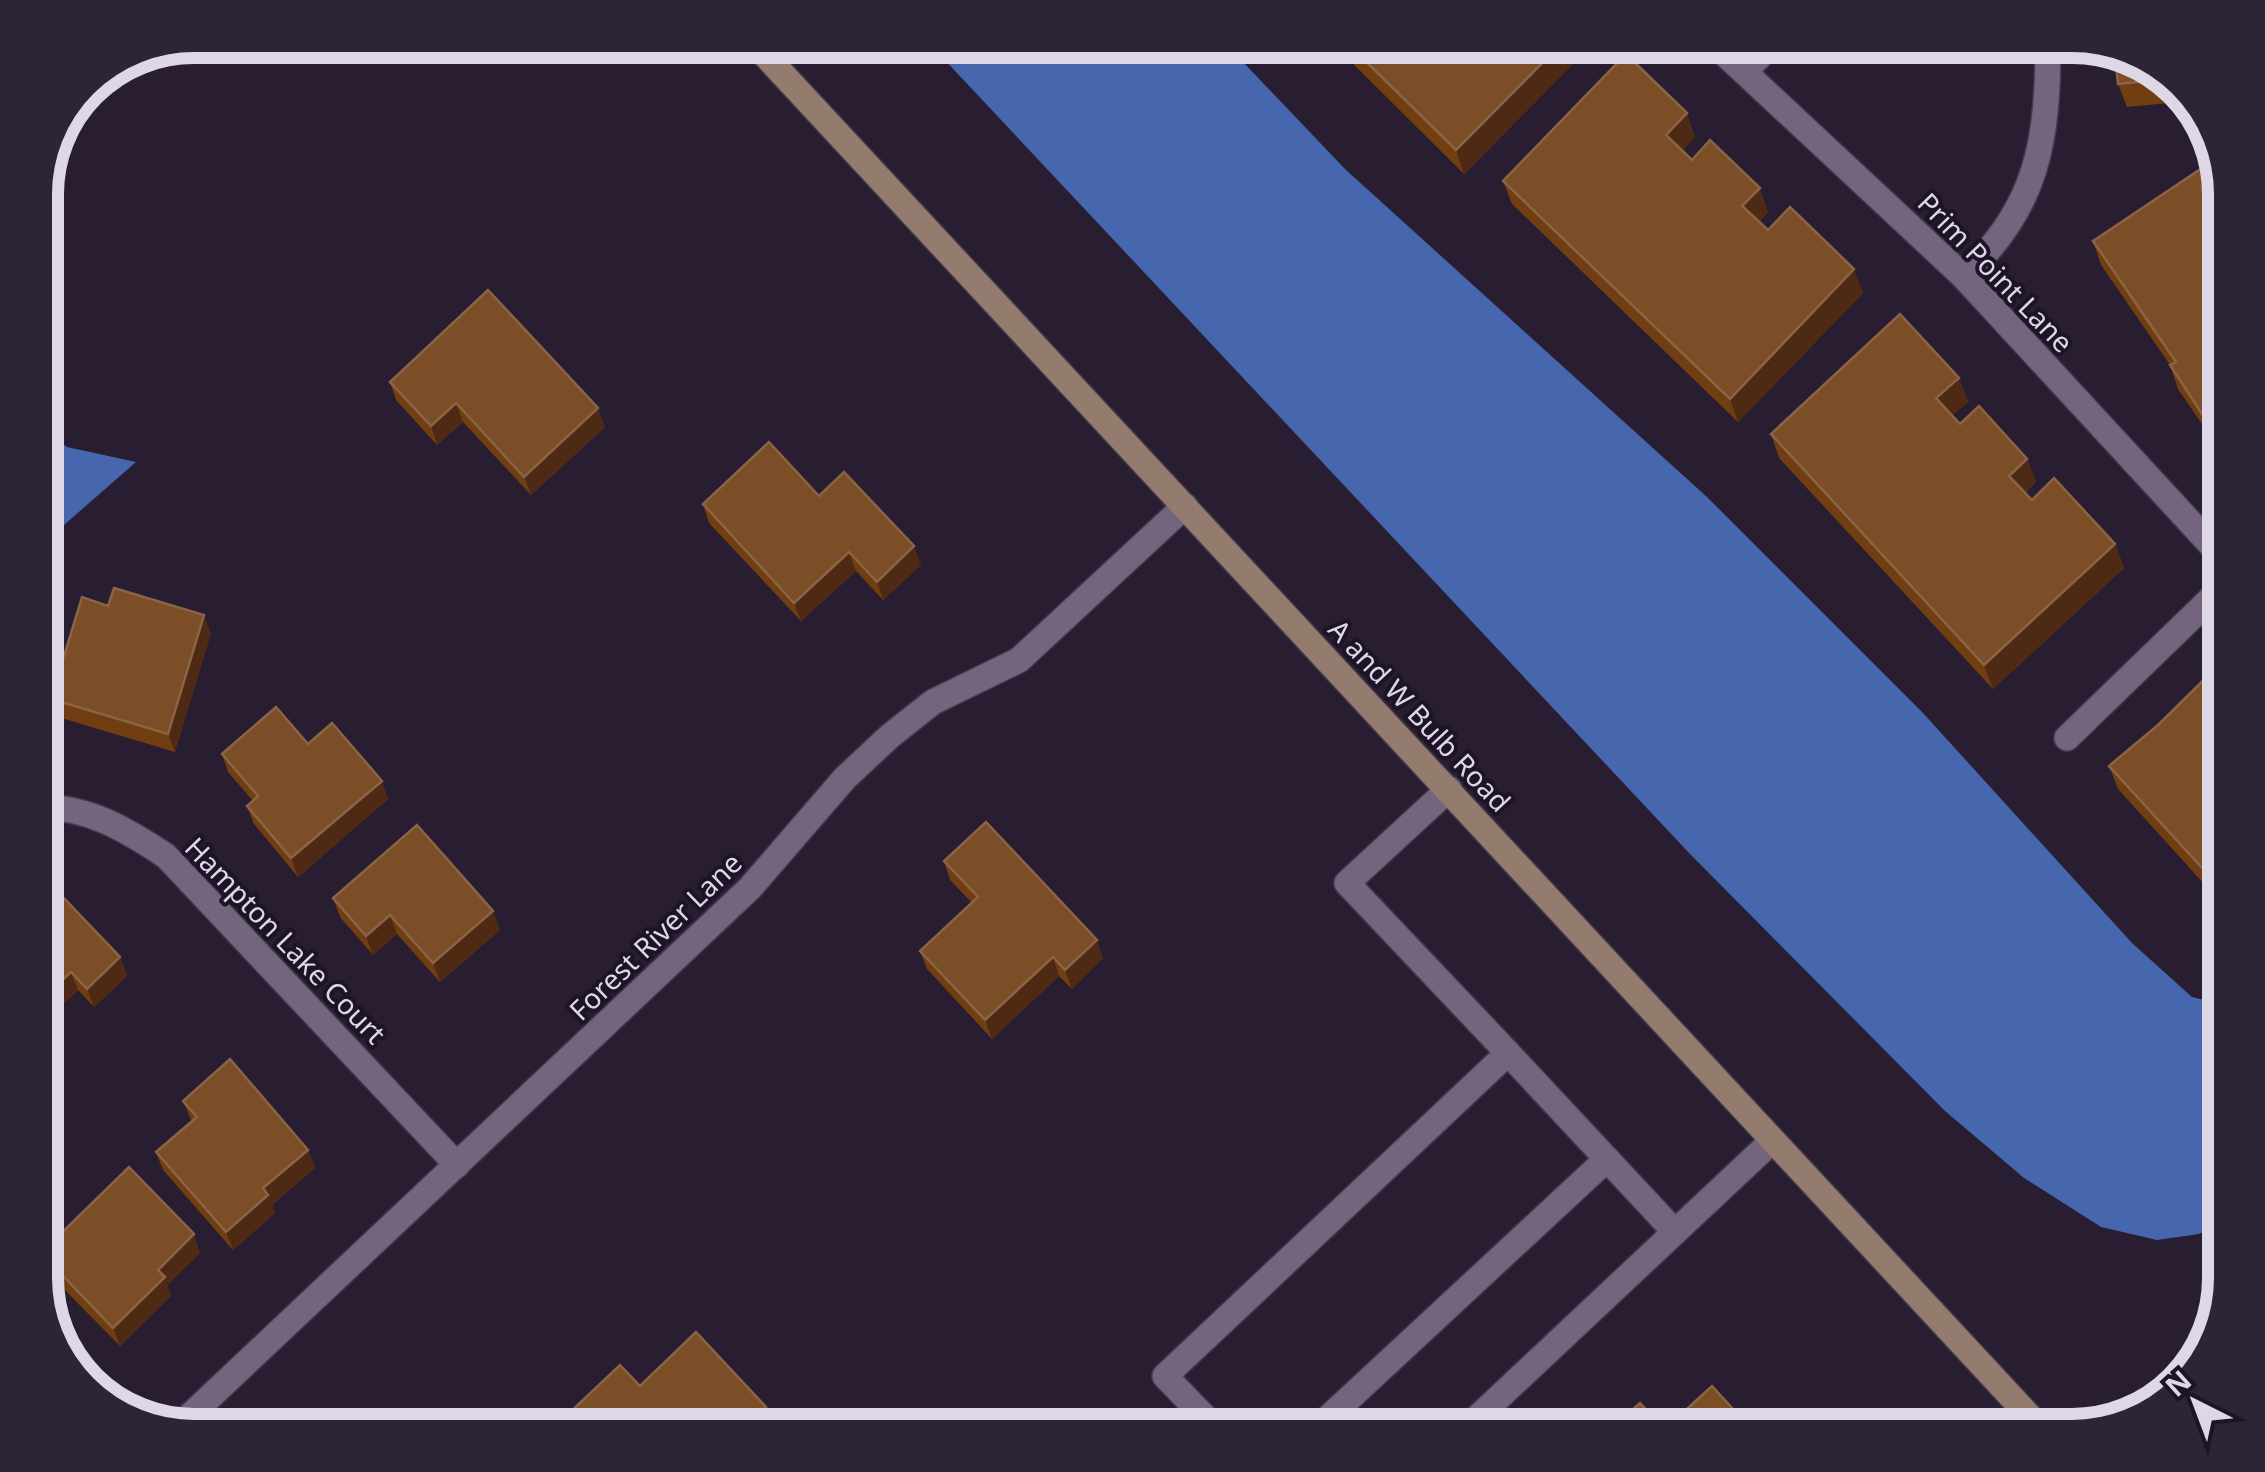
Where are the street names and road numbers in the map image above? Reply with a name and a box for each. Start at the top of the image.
street label: Prim Point Lane [1910,184,2082,360]
street label: A and W Bulb Road [1321,610,1519,820]
street label: Hampton Lake Court [177,828,395,1052]
street label: Forest River Lane [560,844,750,1028]

